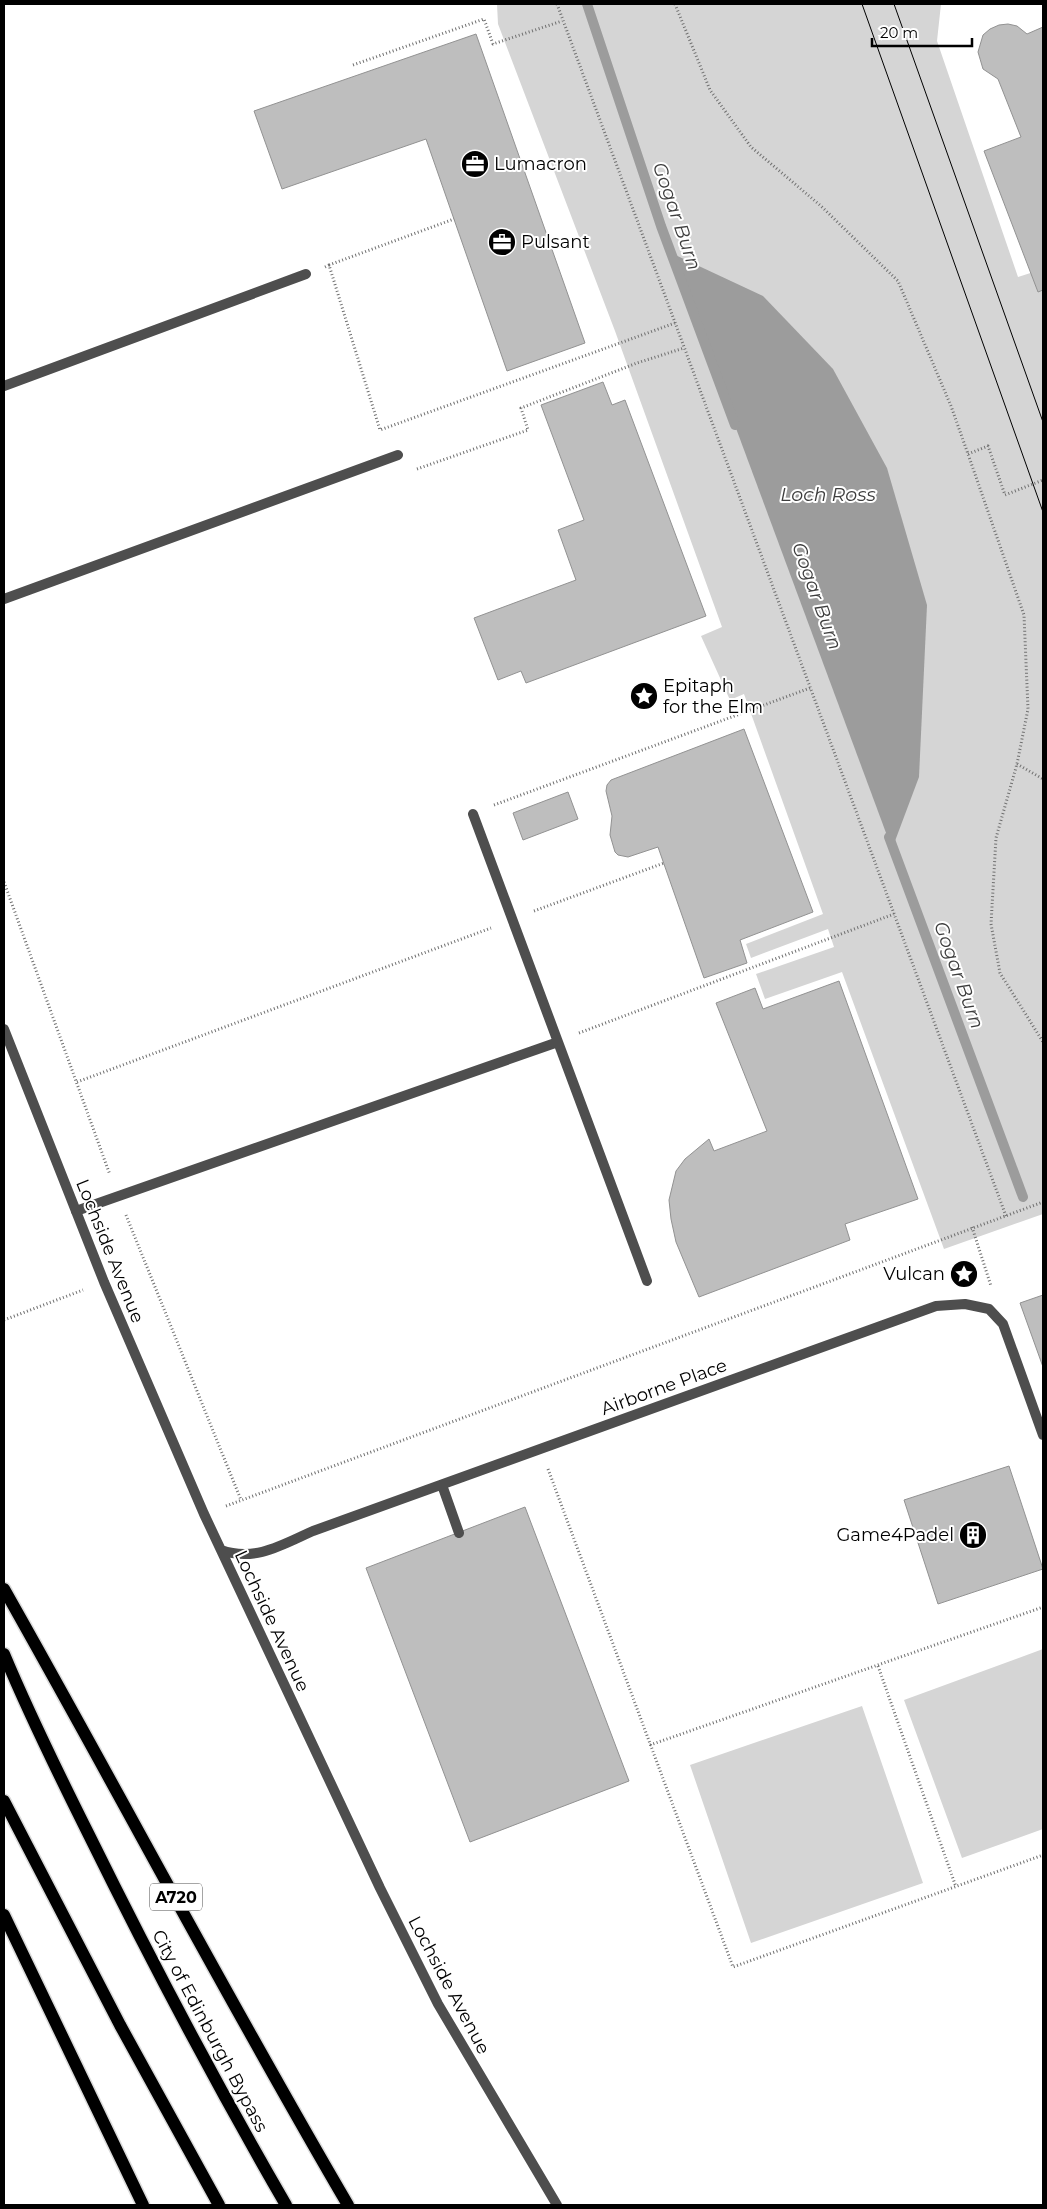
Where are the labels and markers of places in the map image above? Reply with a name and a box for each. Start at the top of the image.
office icon: Lumacron [460,149,490,179]
place label: Lumacron [494,153,587,175]
office icon: Pulsant [487,227,517,257]
place label: Pulsant [521,231,590,253]
place label: Epitaph for the Elm [663,675,763,718]
place icon: Epitaph for the Elm [629,681,659,711]
place icon: Vulcan [949,1259,979,1289]
place label: Vulcan [883,1263,945,1285]
building icon: Game4Padel [958,1520,988,1550]
place label: Game4Padel [836,1524,954,1546]

